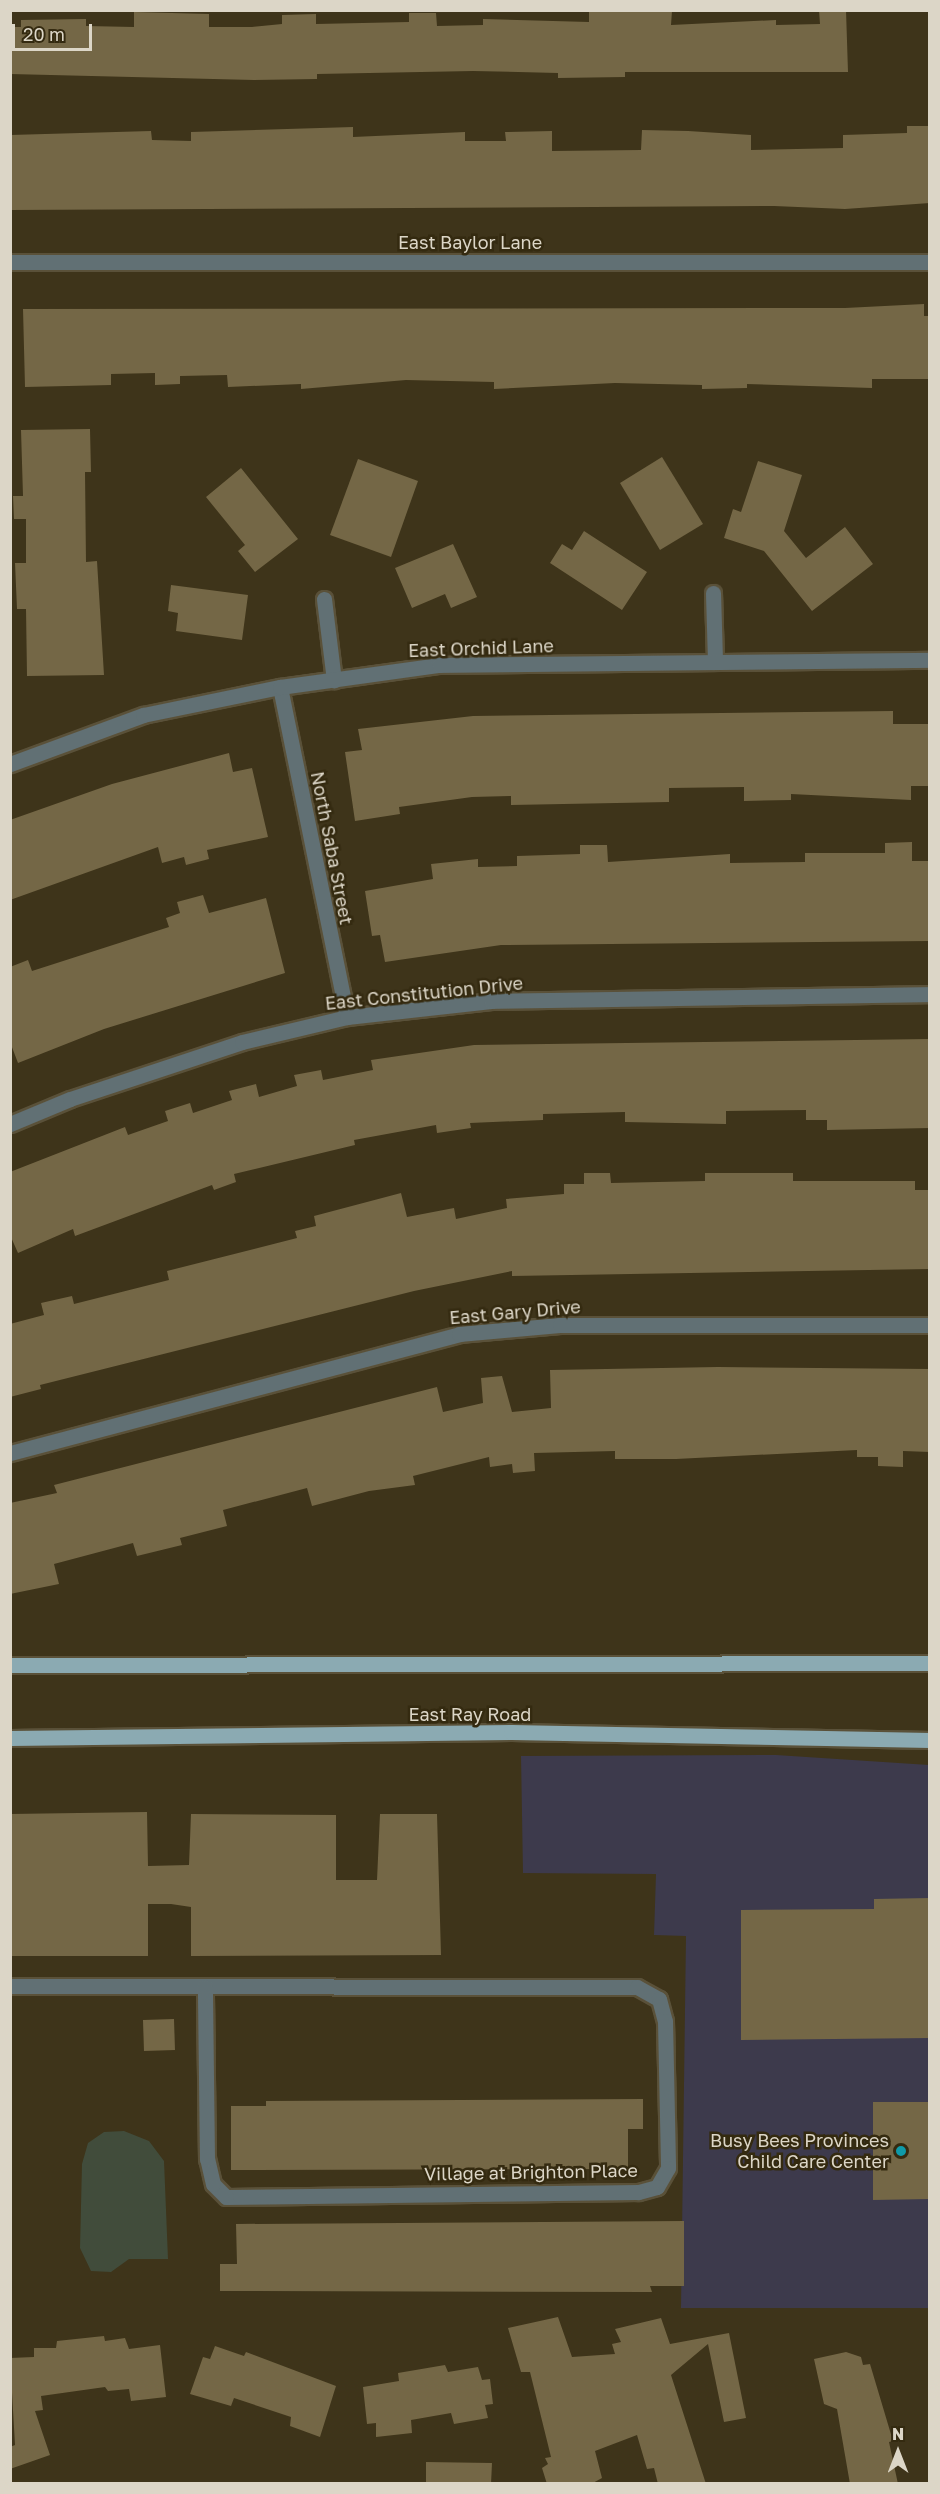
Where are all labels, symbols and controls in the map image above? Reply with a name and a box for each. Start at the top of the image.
scale bar [15,12,94,50]
text: 20 m [23,23,65,45]
street label: East Baylor Lane [398,231,542,253]
street label: East Orchid Lane [408,635,554,661]
street label: North Saba Street [307,770,357,926]
street label: East Constitution Drive [324,972,524,1014]
street label: East Gary Drive [448,1295,582,1329]
street label: East Ray Road [409,1703,531,1725]
place label: Busy Bees Provinces Child Care Center [710,2130,889,2172]
marker: Busy Bees Provinces Child Care Center [894,2144,908,2158]
street label: Village at Brighton Place [424,2159,638,2185]
north arrow [868,2422,928,2482]
text: N [892,2424,904,2444]

